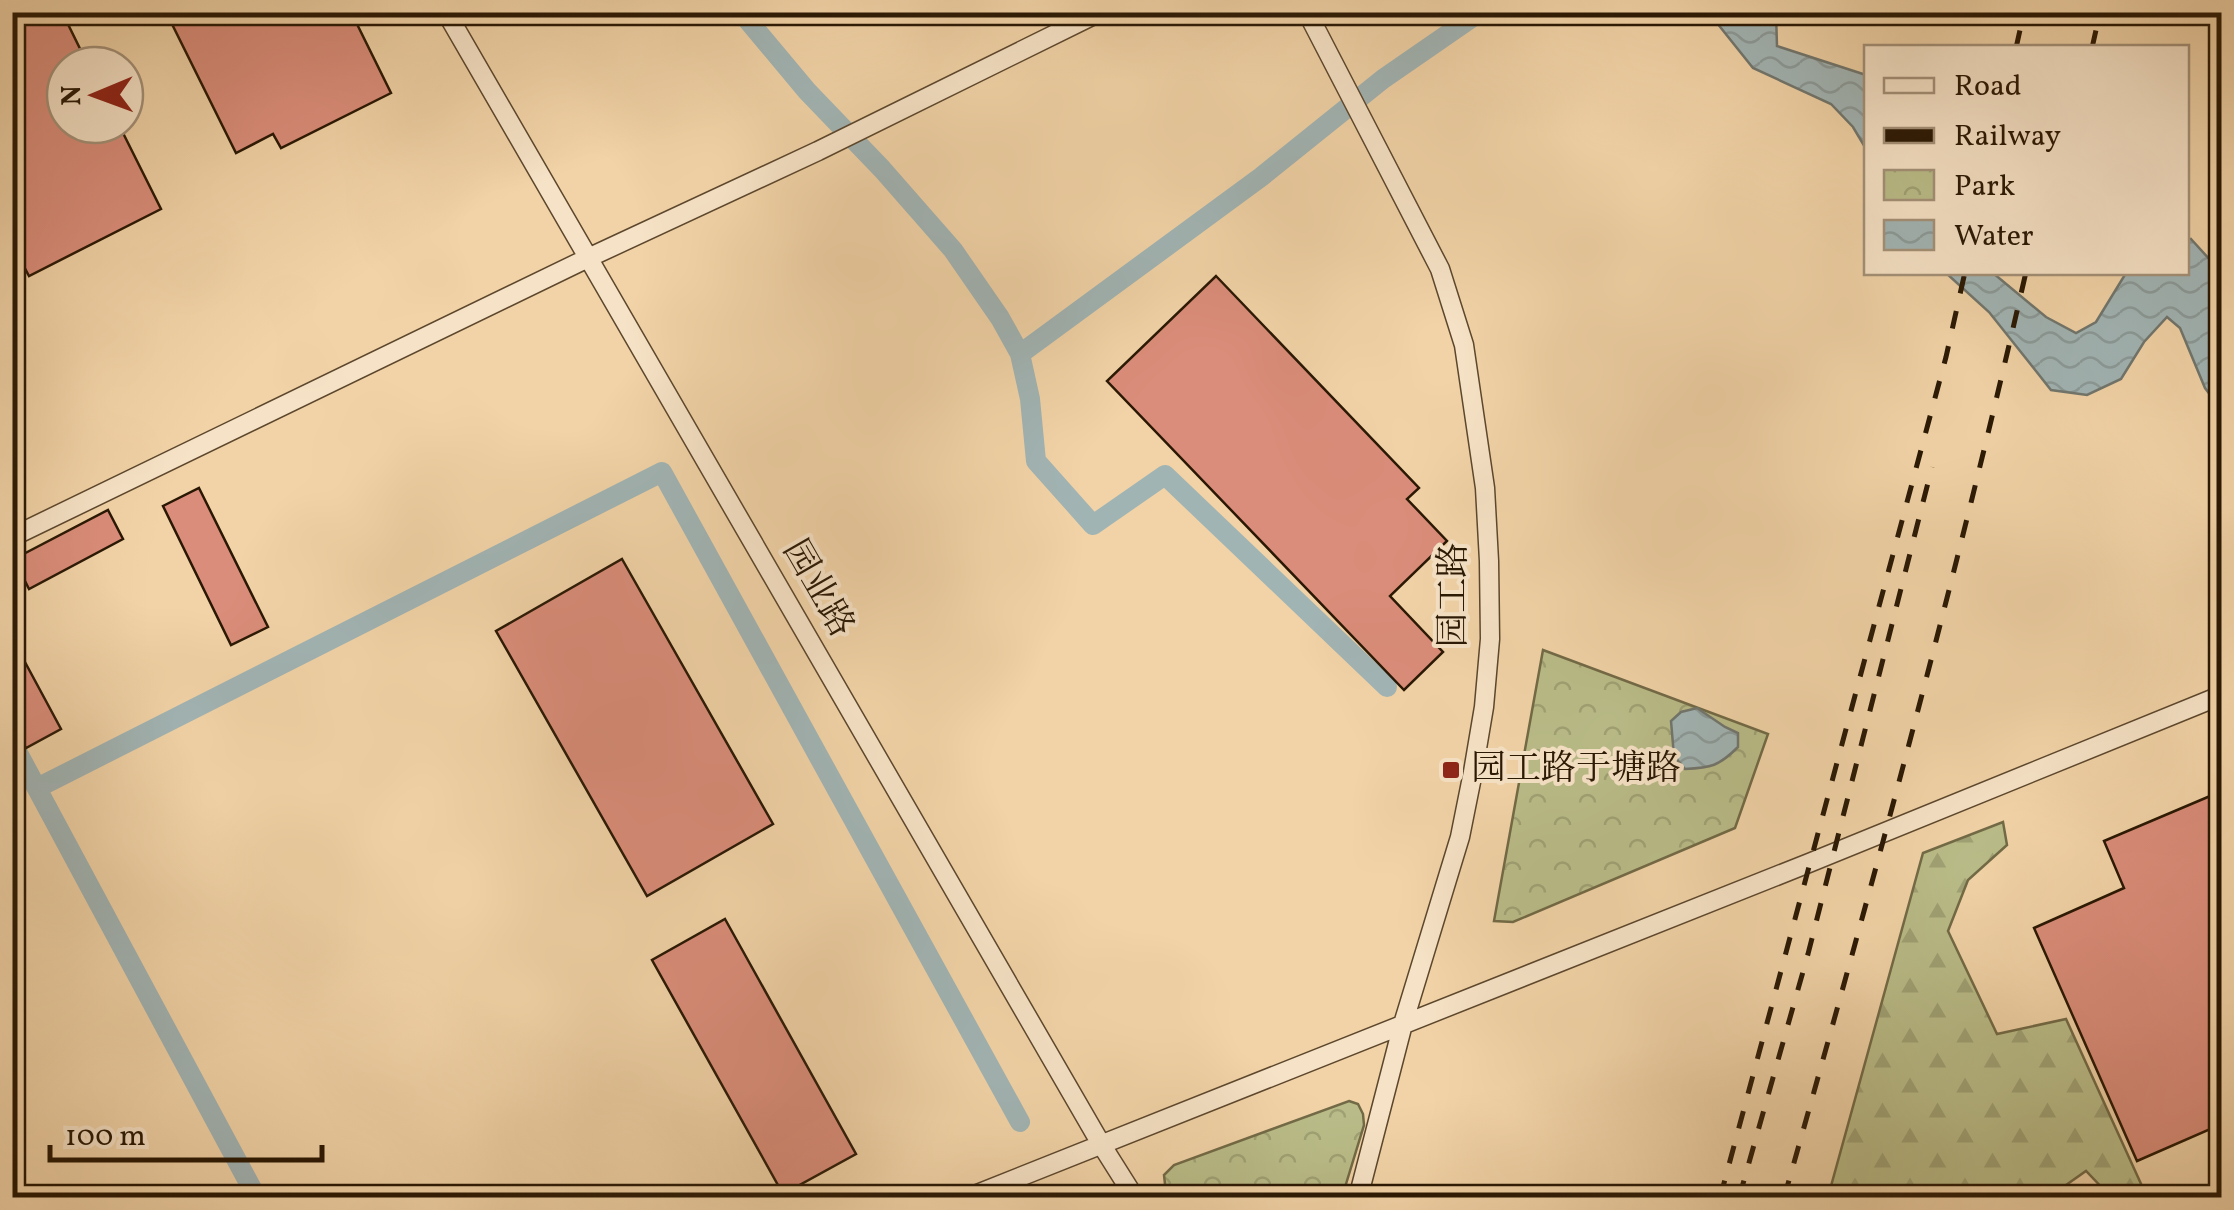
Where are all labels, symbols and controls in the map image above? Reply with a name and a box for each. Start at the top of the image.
north arrow [45,45,145,145]
legend [1864,45,2189,275]
text: Road [1954,66,2022,108]
text: N [53,85,92,106]
text: Railway [1954,116,2061,158]
text: Park [1954,166,2015,208]
text: Water [1954,216,2034,258]
street label: 园业路 [770,532,864,646]
street label: 园工路 [1431,542,1479,648]
place label: 园工路于塘路 [1471,746,1681,794]
marker: 园工路于塘路 [1440,759,1462,781]
scale bar [50,1100,322,1162]
text: 100 m [65,1116,146,1158]

